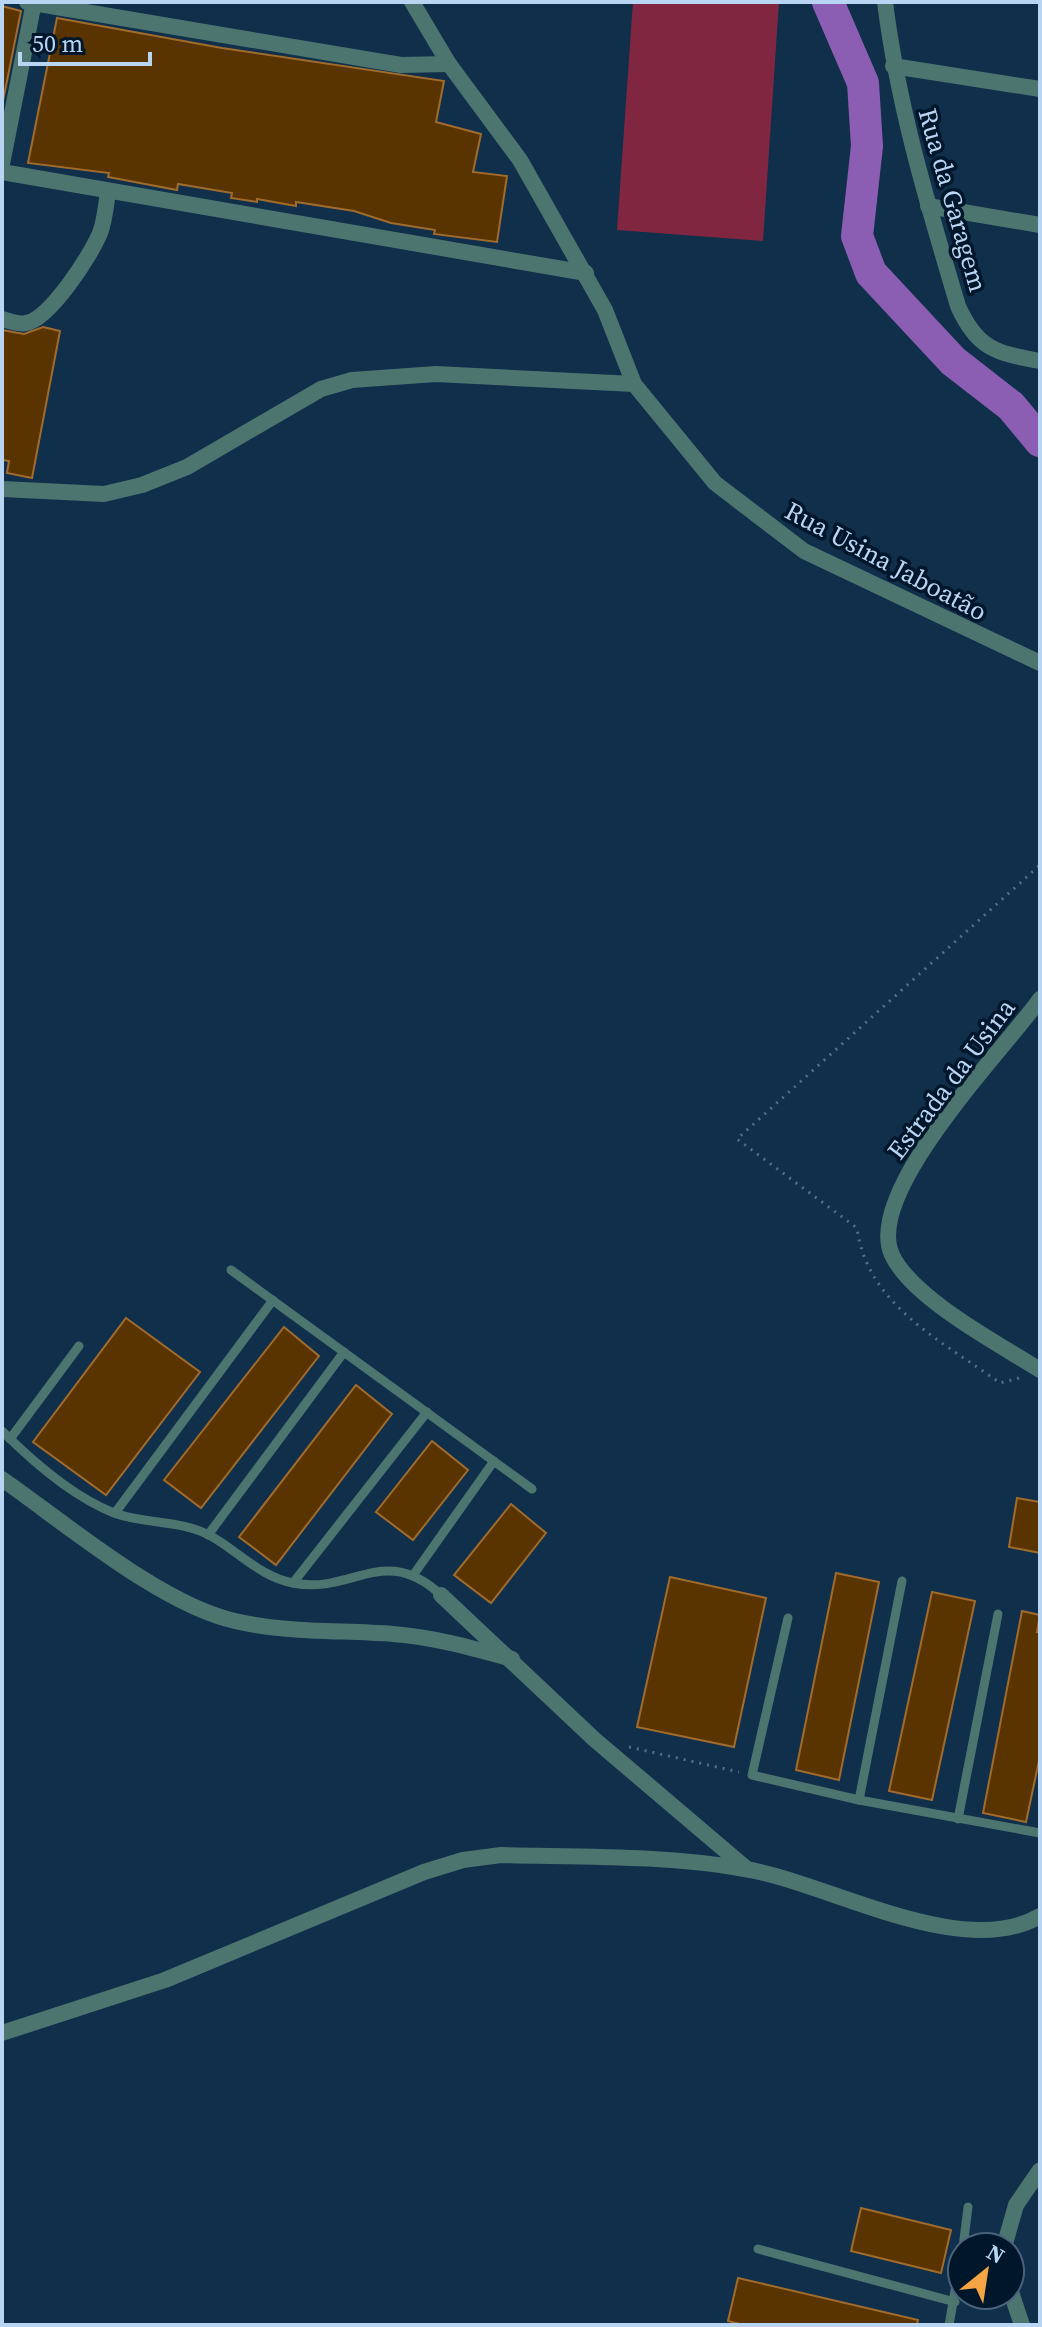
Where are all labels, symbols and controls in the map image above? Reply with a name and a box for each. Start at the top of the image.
scale bar [20,16,150,66]
text: 50 m [32,27,83,60]
street label: Rua da Garagem [910,104,996,296]
street label: Rua Usina Jaboatão [779,493,993,629]
street label: Estrada da Usina [879,991,1024,1167]
north arrow [946,2231,1026,2311]
text: N [982,2237,1010,2271]

